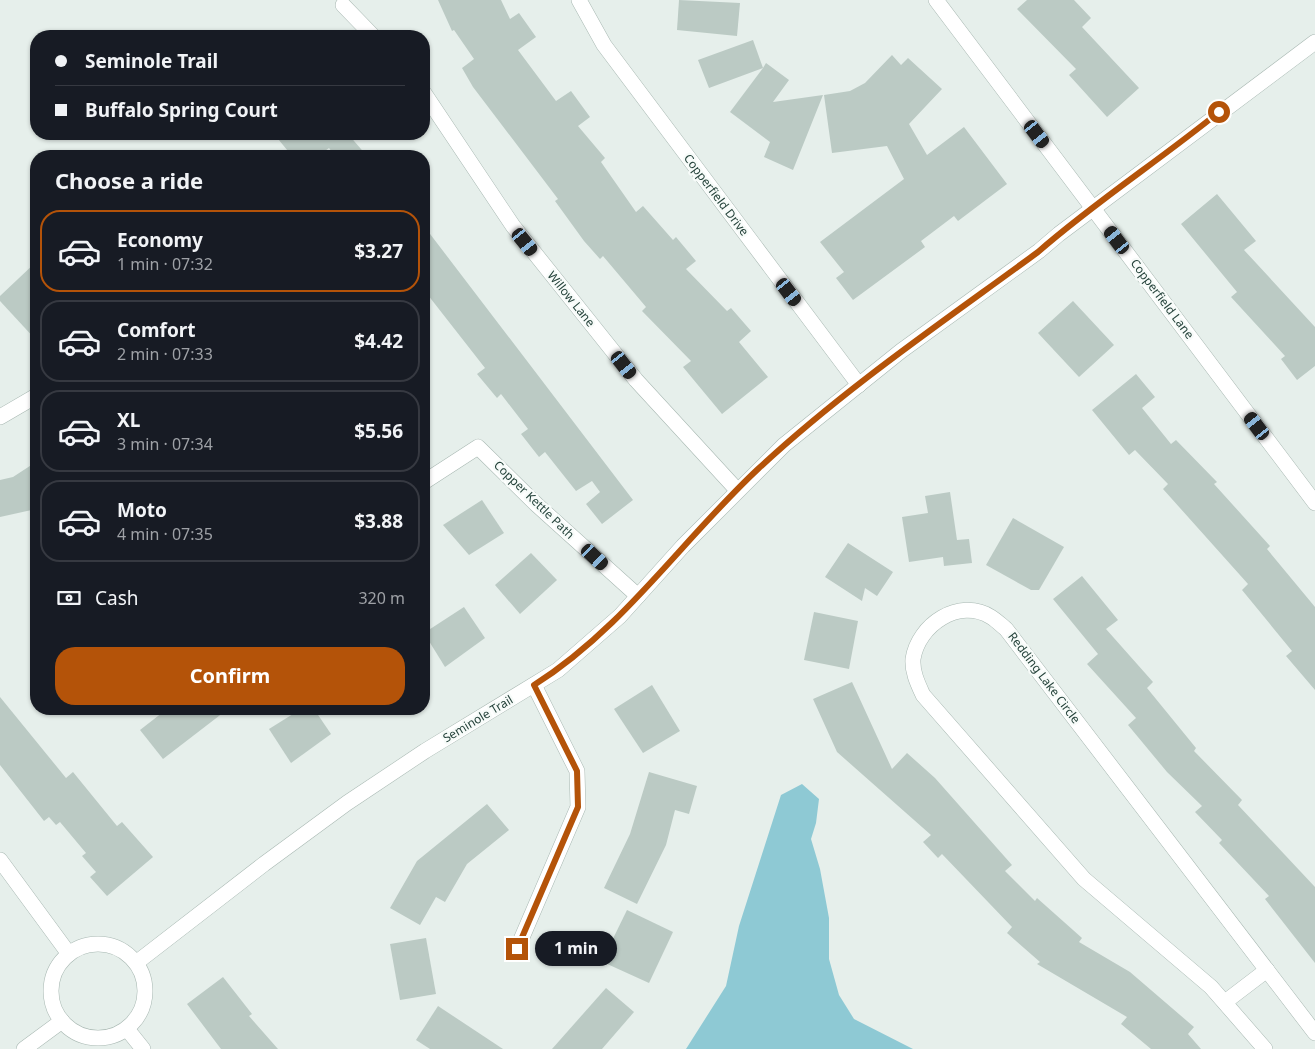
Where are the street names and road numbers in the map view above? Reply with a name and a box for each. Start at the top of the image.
street label: Copperfield Drive [680,150,753,239]
street label: Copperfield Lane [1127,255,1198,342]
street label: Willow Lane [544,267,599,330]
street label: Copper Kettle Path [490,457,578,543]
street label: Redding Lake Circle [1004,629,1085,727]
street label: Seminole Trail [439,691,516,746]

